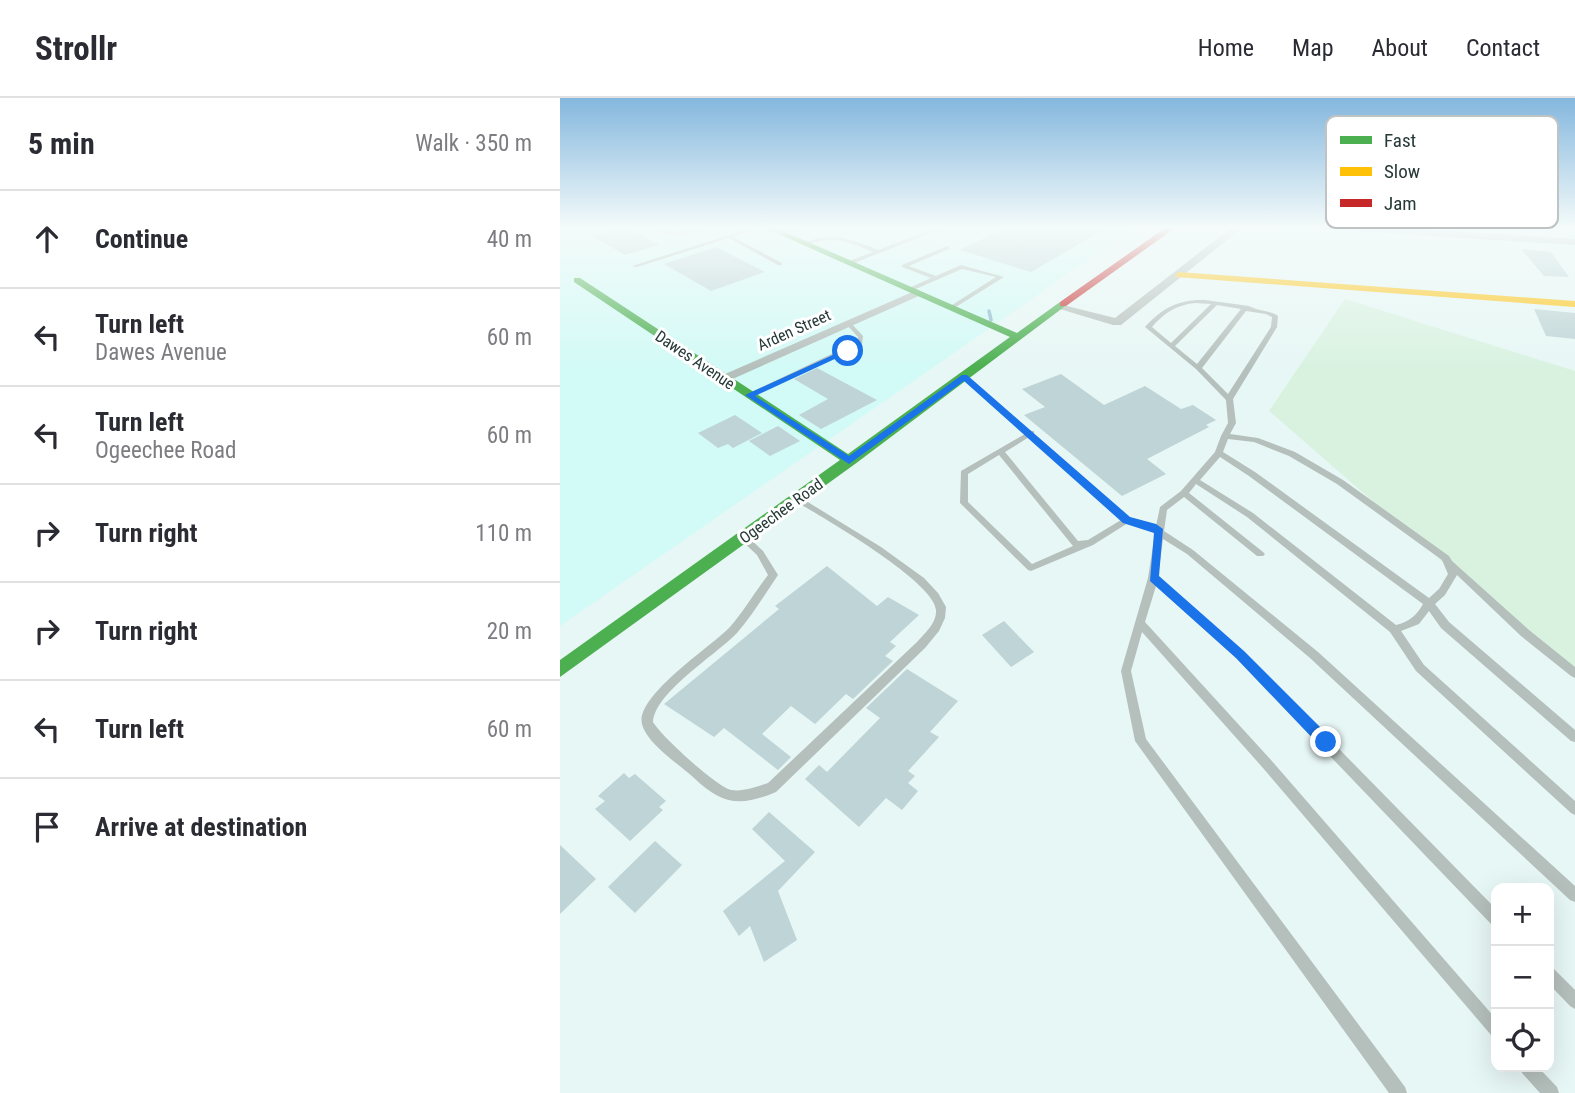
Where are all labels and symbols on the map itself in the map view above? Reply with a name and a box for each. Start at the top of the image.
legend [1326,116,1558,228]
text: Fast [1384,129,1416,152]
text: Slow [1384,160,1420,183]
text: Jam [1384,192,1417,215]
street label: Arden Street [754,305,834,355]
street label: Dawes Avenue [652,326,738,394]
route start [832,335,863,366]
street label: Ogeechee Road [736,474,826,548]
route end [1310,726,1341,757]

